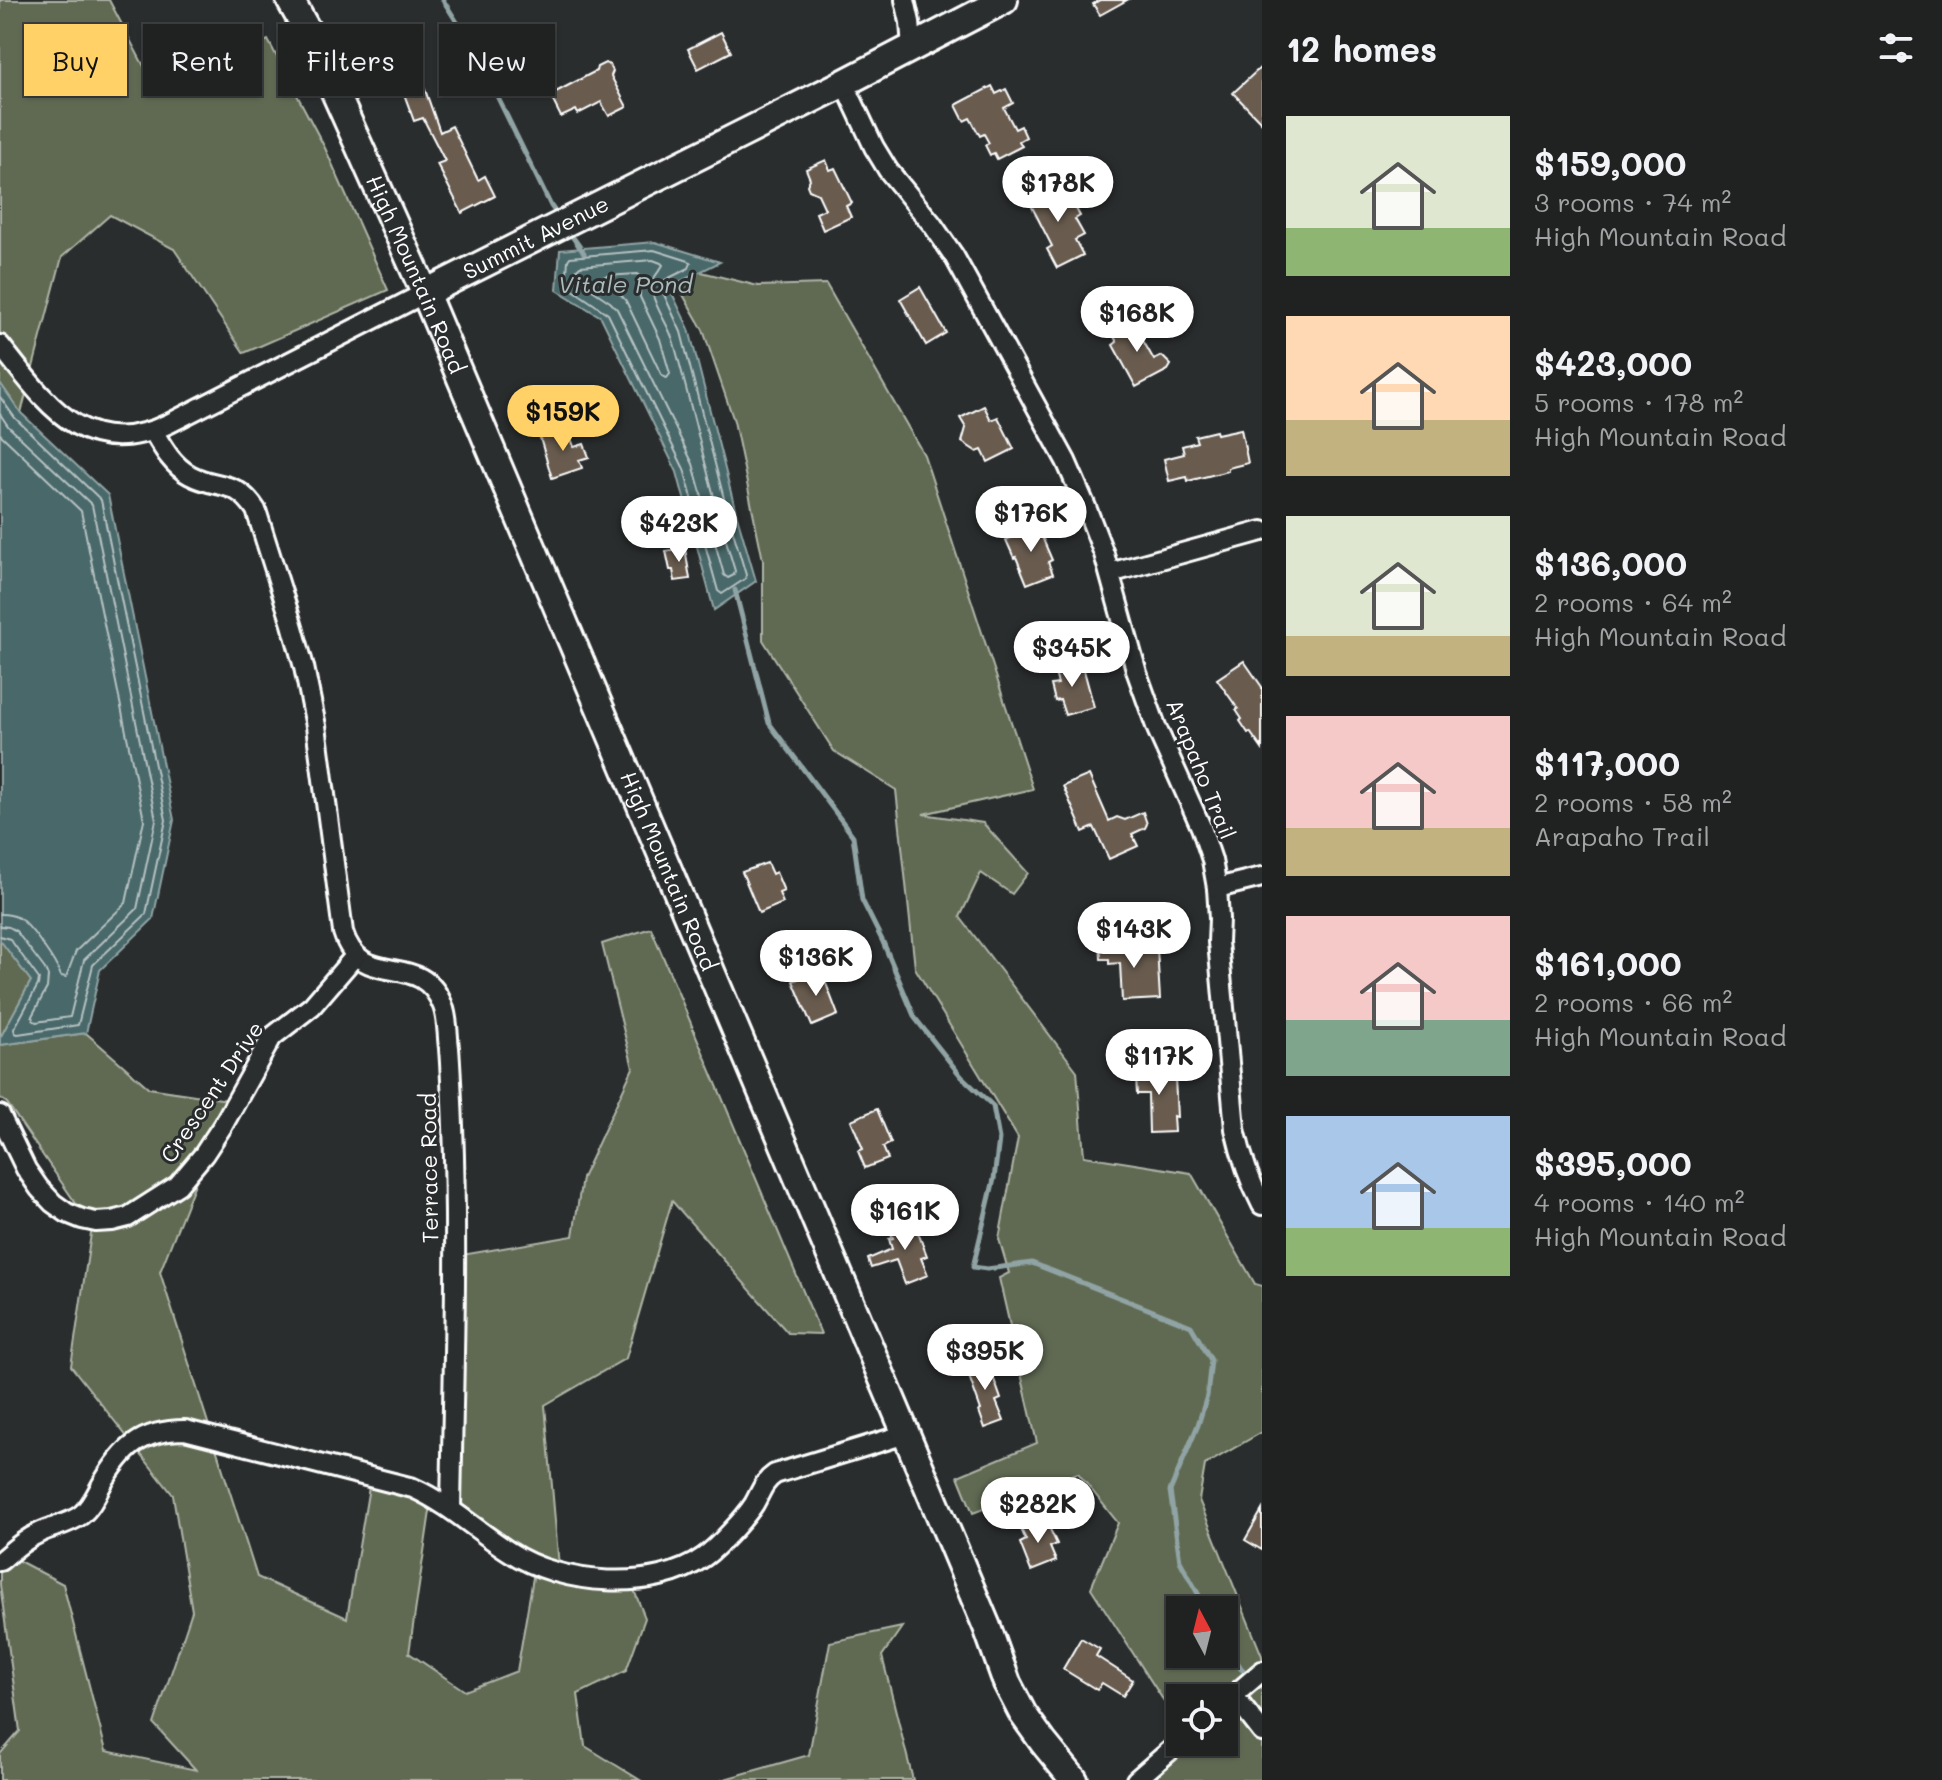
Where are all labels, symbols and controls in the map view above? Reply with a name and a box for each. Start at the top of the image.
chip: Buy [24,24,127,96]
chip: Rent [143,24,262,96]
chip: Filters [278,24,423,96]
chip: New [439,24,555,96]
text: 12 homes [1286,26,1437,71]
icon: filters [1874,26,1918,70]
text: $159,000 [1534,140,1686,185]
icon: home [1350,148,1446,244]
pin: $178K [1002,156,1114,224]
text: $178K [1020,165,1096,199]
street label: High Mountain Road [360,170,472,378]
text: 3 rooms · 74 m² [1534,185,1731,219]
street label: Summit Avenue [458,188,613,286]
text: High Mountain Road [1534,219,1786,253]
water label: Vitale Pond [558,268,694,299]
pin: $168K [1081,286,1193,354]
text: $168K [1099,295,1175,329]
text: $423,000 [1534,340,1692,385]
icon: home [1350,348,1446,444]
pin: $159K [507,385,619,453]
text: 5 rooms · 178 m² [1534,385,1743,419]
text: $159K [525,394,601,428]
text: High Mountain Road [1534,419,1786,453]
pin: $176K [975,486,1087,554]
text: $176K [994,495,1068,529]
pin: $423K [623,496,735,564]
text: $423K [639,505,719,539]
text: $136,000 [1534,540,1687,585]
icon: home [1350,548,1446,644]
text: 2 rooms · 64 m² [1534,585,1732,619]
text: High Mountain Road [1534,619,1786,653]
pin: $345K [1016,621,1128,689]
text: $345K [1032,630,1112,664]
street label: Arapaho Trail [1160,694,1243,843]
text: $117,000 [1534,740,1680,785]
icon: home [1350,748,1446,844]
street label: High Mountain Road [614,767,724,975]
text: 2 rooms · 58 m² [1534,785,1732,819]
text: Arapaho Trail [1534,819,1710,853]
pin: $143K [1078,902,1190,970]
text: $143K [1096,911,1172,945]
pin: $136K [760,930,872,998]
text: $136K [778,939,854,973]
text: $161,000 [1534,940,1682,985]
icon: home [1350,948,1446,1044]
text: 2 rooms · 66 m² [1534,985,1732,1019]
street label: Crescent Drive [154,1015,270,1168]
text: High Mountain Road [1534,1019,1786,1053]
pin: $117K [1103,1029,1215,1097]
text: $117K [1124,1038,1194,1072]
street label: Terrace Road [413,1093,444,1243]
text: $395,000 [1534,1140,1692,1185]
icon: home [1350,1148,1446,1244]
pin: $161K [849,1184,961,1252]
text: 4 rooms · 140 m² [1534,1185,1745,1219]
text: $161K [869,1193,941,1227]
text: High Mountain Road [1534,1219,1786,1253]
pin: $395K [929,1324,1041,1392]
text: $395K [945,1333,1025,1367]
pin: $282K [982,1477,1094,1545]
text: $282K [999,1486,1077,1520]
north arrow [1166,1596,1238,1668]
map controls [1166,1596,1238,1756]
button: locate [1166,1684,1238,1756]

